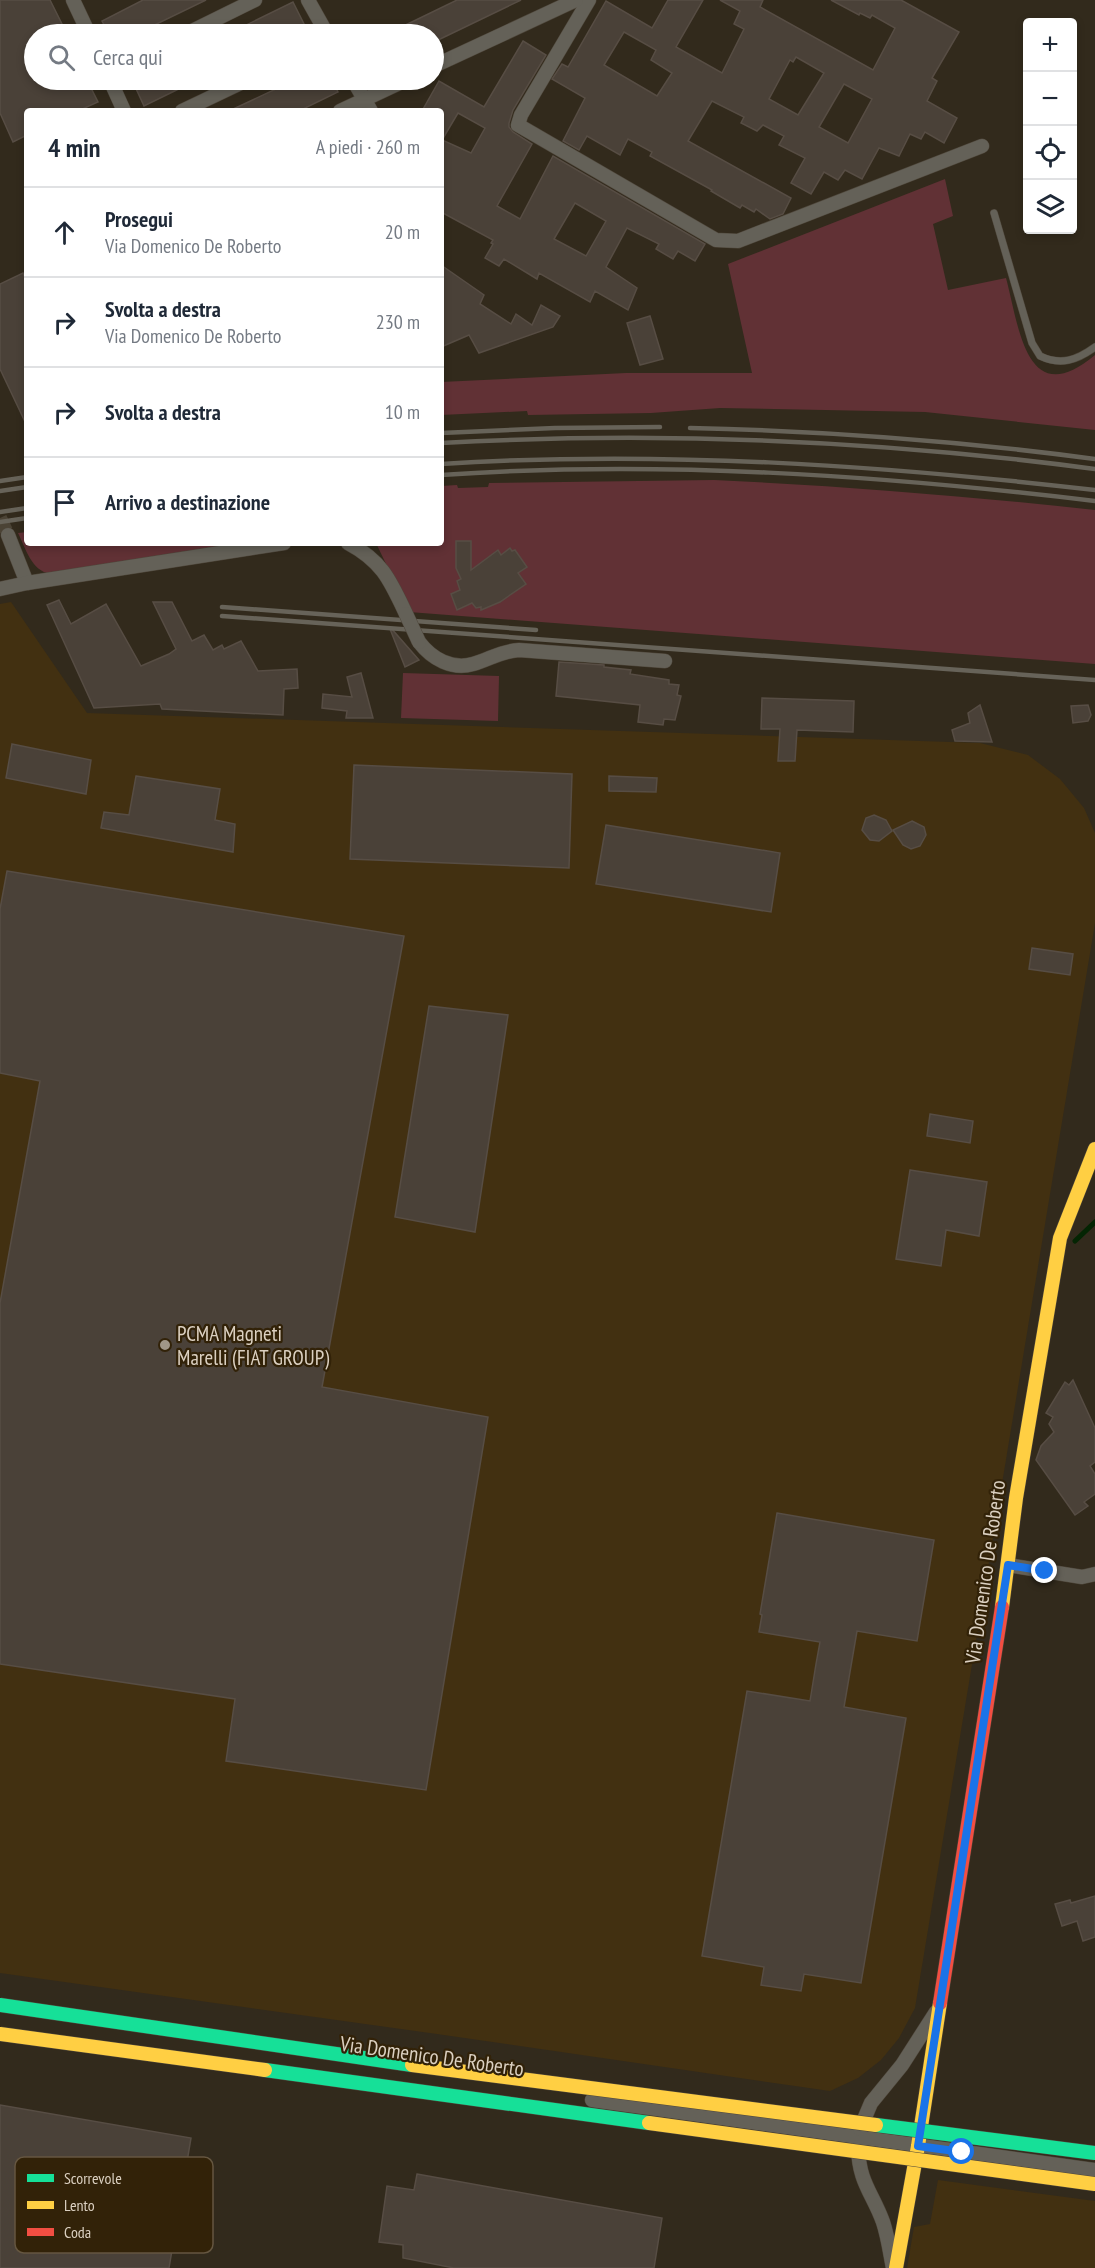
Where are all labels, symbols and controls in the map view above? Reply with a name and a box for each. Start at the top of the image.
map controls [1023,18,1077,234]
button: + [1023,18,1077,72]
search box [24,24,444,90]
icon: search [45,41,78,74]
text: Cerca qui [93,43,163,71]
button: − [1023,72,1077,126]
button: locate [1023,126,1077,180]
text: 4 min [48,131,101,164]
text: A piedi · 260 m [316,134,420,160]
button: layers [1023,180,1077,234]
text: Prosegui [105,205,173,233]
icon: ahead [48,216,81,249]
text: 20 m [385,219,420,245]
text: Via Domenico De Roberto [105,233,281,259]
text: Svolta a destra [105,295,221,323]
icon: right [48,306,81,339]
text: 230 m [376,309,420,335]
text: Via Domenico De Roberto [105,323,281,349]
icon: right [48,396,81,429]
text: Svolta a destra [105,398,221,426]
text: 10 m [385,399,420,425]
icon: arrive [48,486,81,519]
text: Arrivo a destinazione [105,488,270,516]
place label: PCMA Magneti Marelli (FIAT GROUP) [177,1320,329,1371]
marker: PCMA Magneti Marelli (FIAT GROUP) [158,1338,172,1352]
street label: Via Domenico De Roberto [959,1478,1011,1667]
route end [1031,1557,1057,1583]
street label: Via Domenico De Roberto [337,2030,526,2082]
route start [948,2138,974,2164]
legend [15,2157,213,2253]
text: Scorrevole [64,2168,122,2188]
text: Lento [64,2195,95,2215]
text: Coda [64,2222,91,2242]

